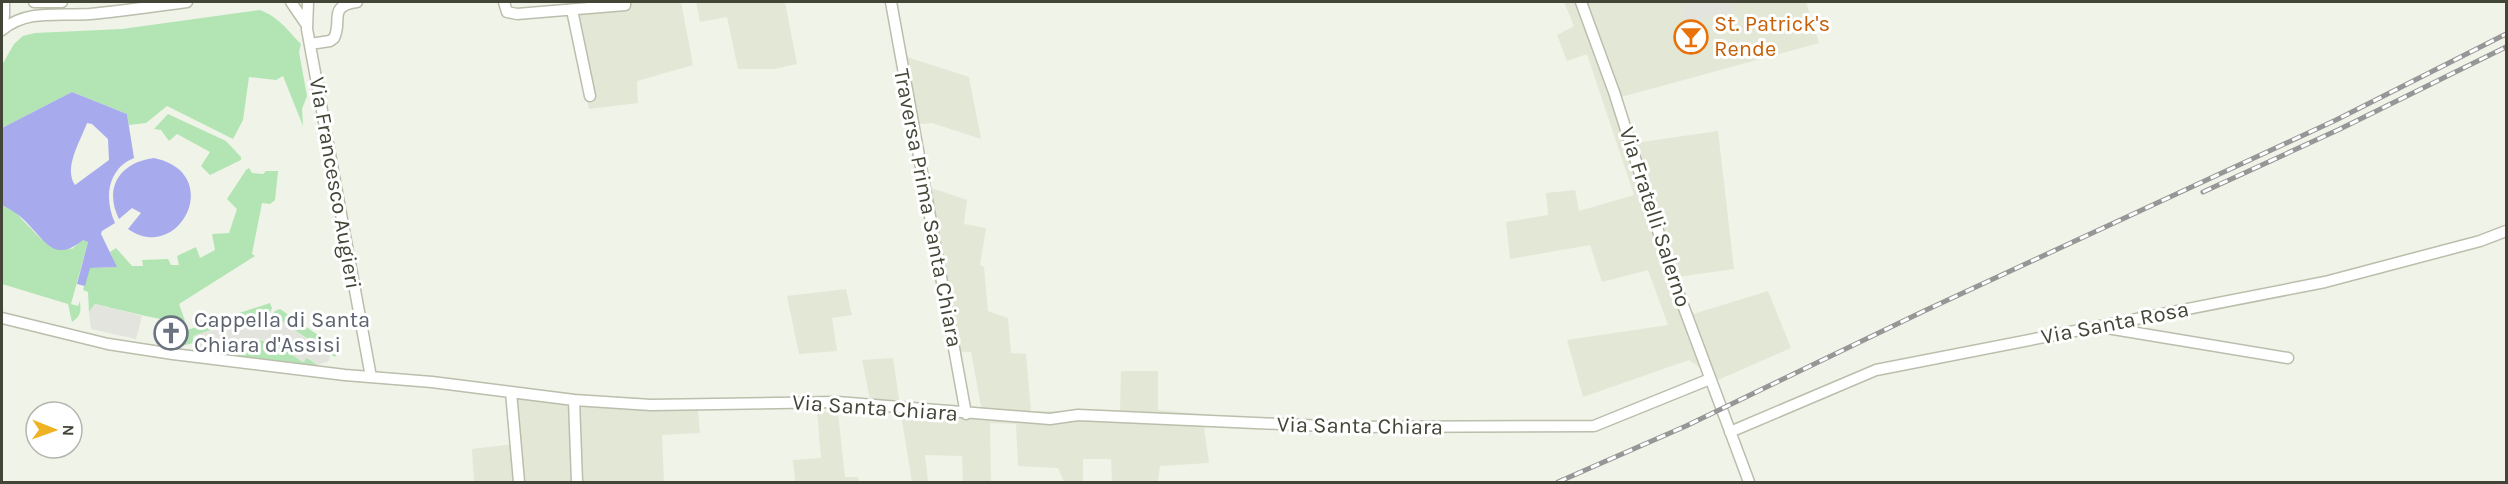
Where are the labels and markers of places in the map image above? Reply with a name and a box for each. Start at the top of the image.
place label: St. Patrick's Rende [1714,11,1830,62]
bar icon: St. Patrick's Rende [1673,19,1709,55]
place label: Cappella di Santa Chiara d'Assisi [194,307,370,358]
church icon: Cappella di Santa Chiara d'Assisi [153,315,189,351]

